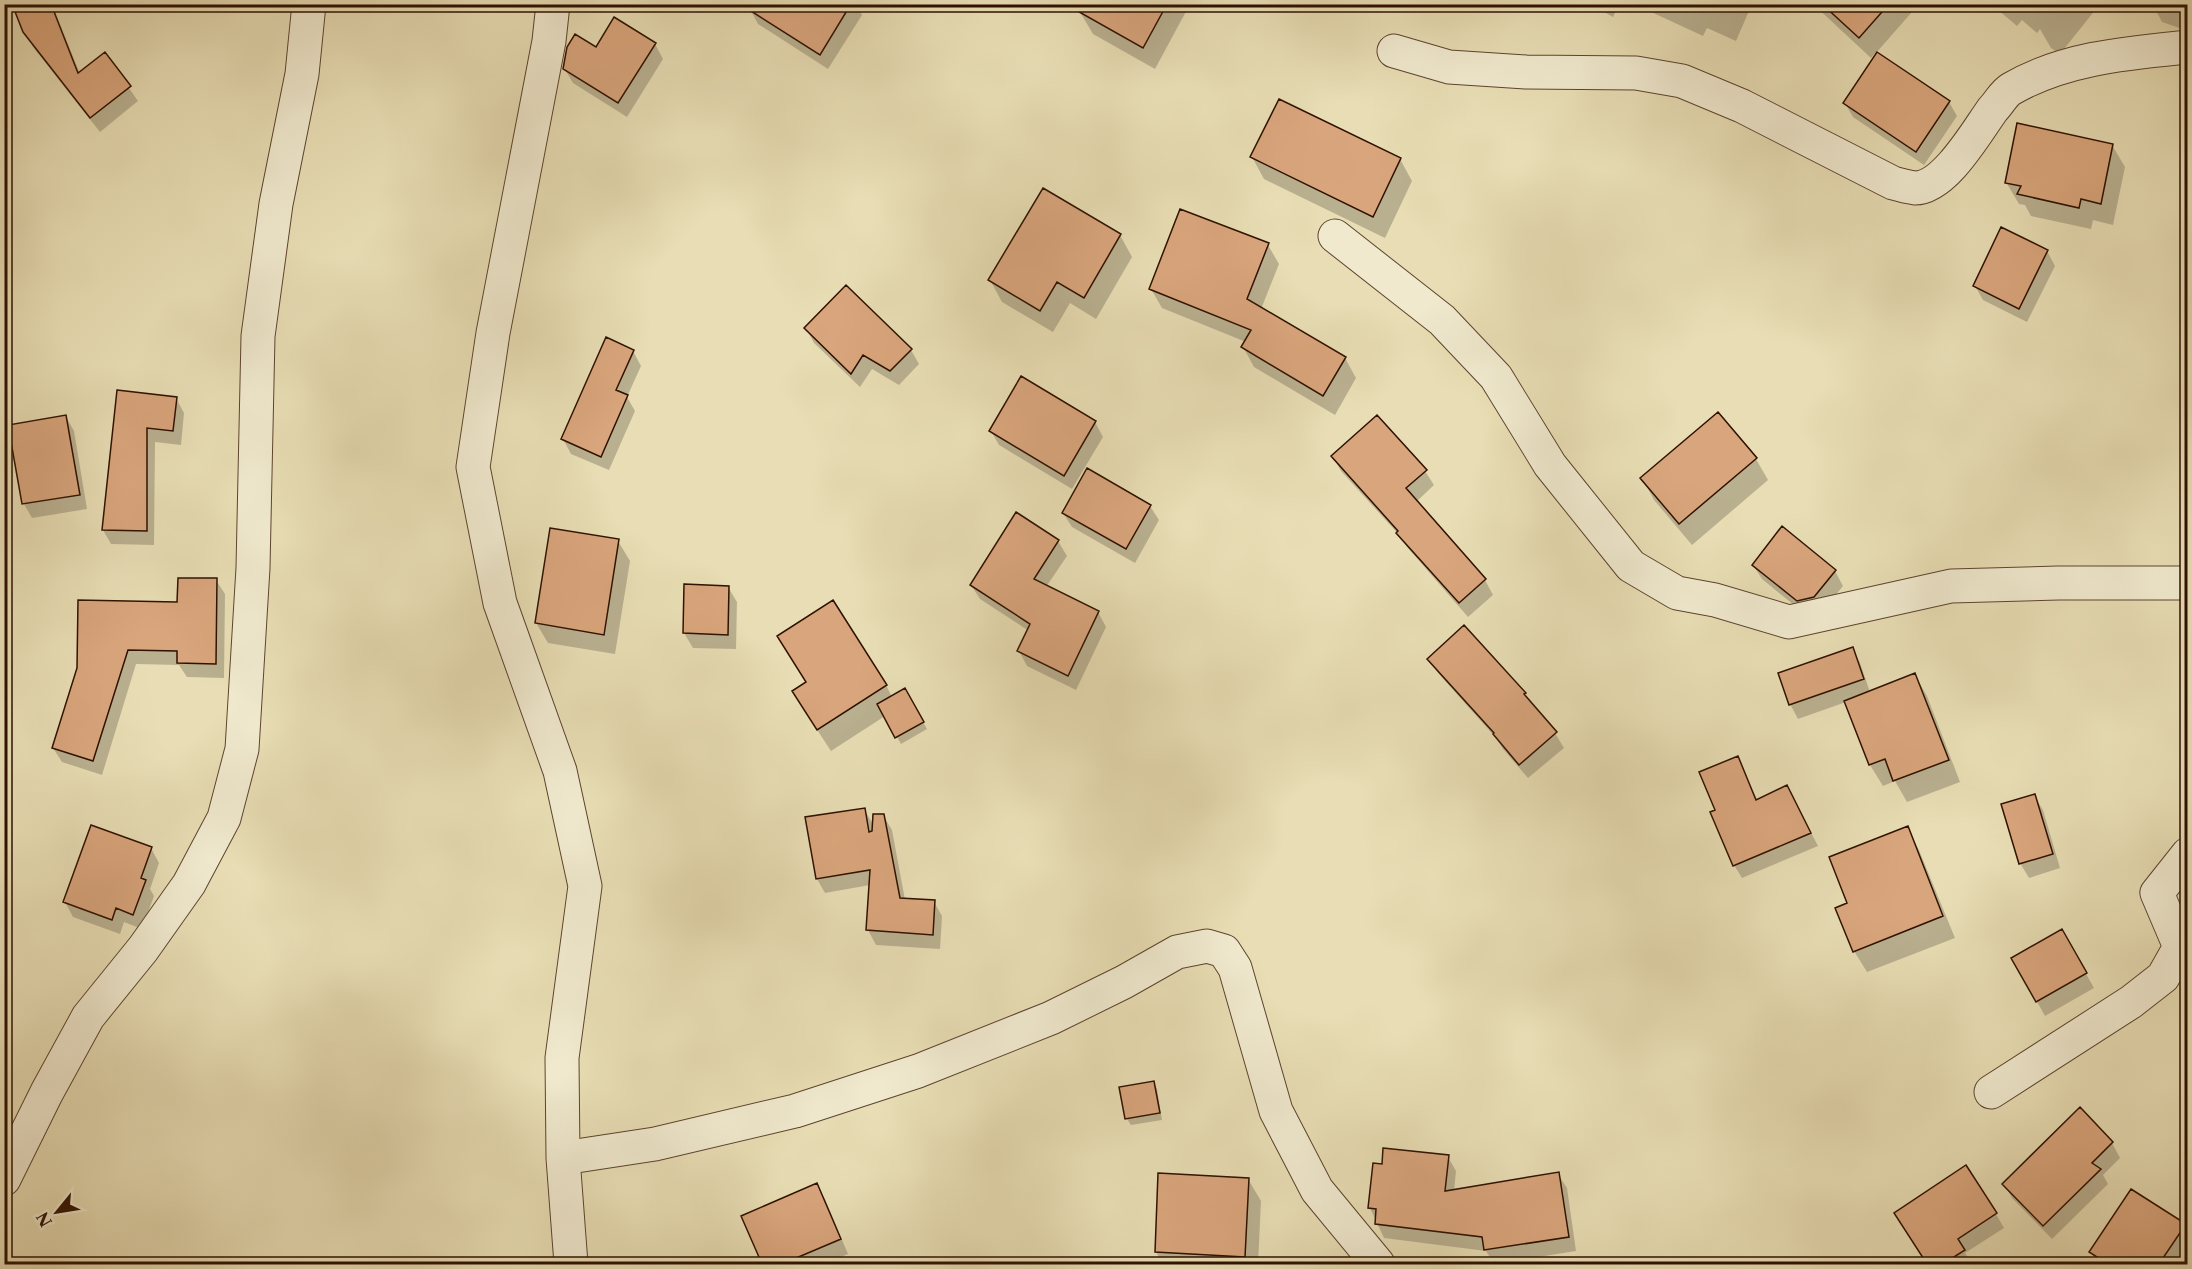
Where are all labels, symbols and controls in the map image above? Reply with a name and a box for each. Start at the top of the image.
north arrow [27,1182,87,1242]
text: N [32,1208,56,1231]

